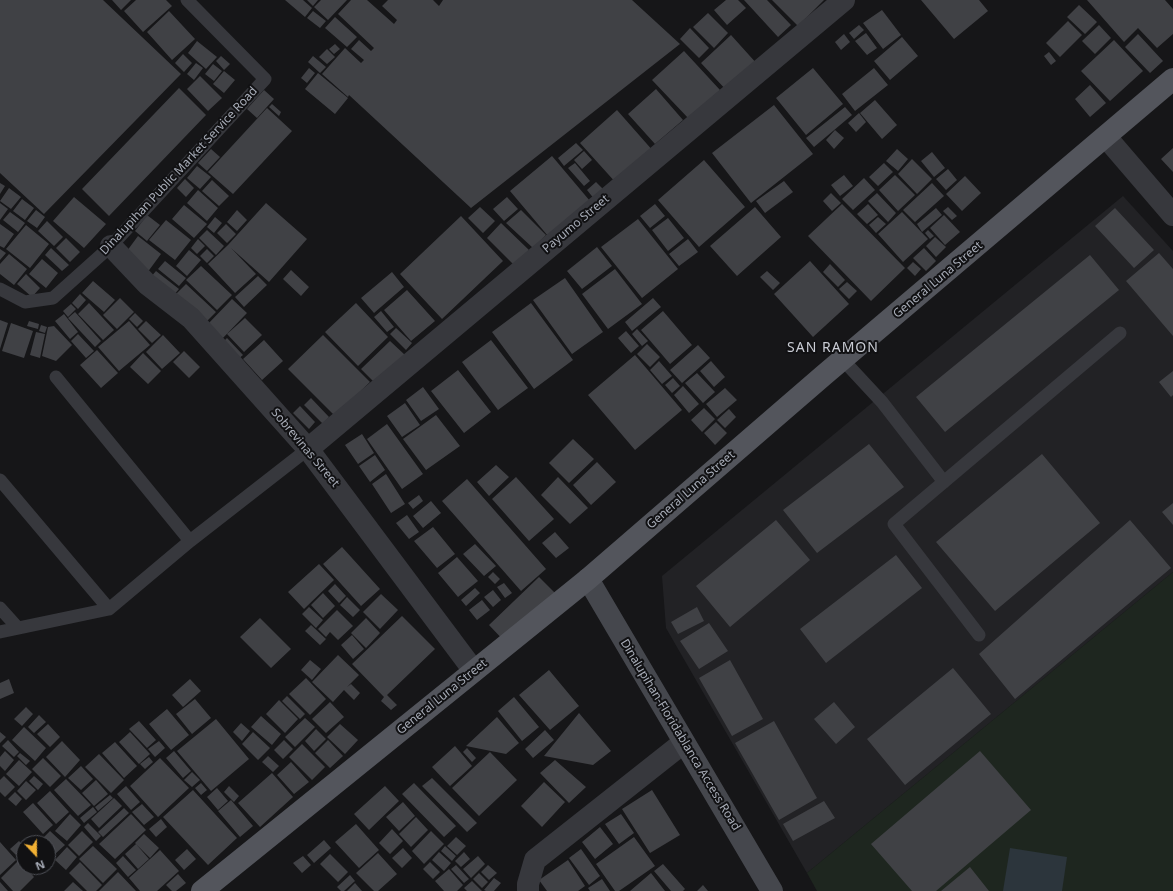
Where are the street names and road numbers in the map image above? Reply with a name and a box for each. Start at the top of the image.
street label: Dinalupihan Public Market Service Road [97,84,261,258]
street label: Payumo Street [540,192,612,256]
street label: General Luna Street [891,239,985,321]
street label: Sobrevinas Street [268,406,342,490]
street label: General Luna Street [644,448,738,532]
street label: Dinalupihan-Floridablanca Access Road [617,637,743,833]
street label: General Luna Street [394,656,490,738]

